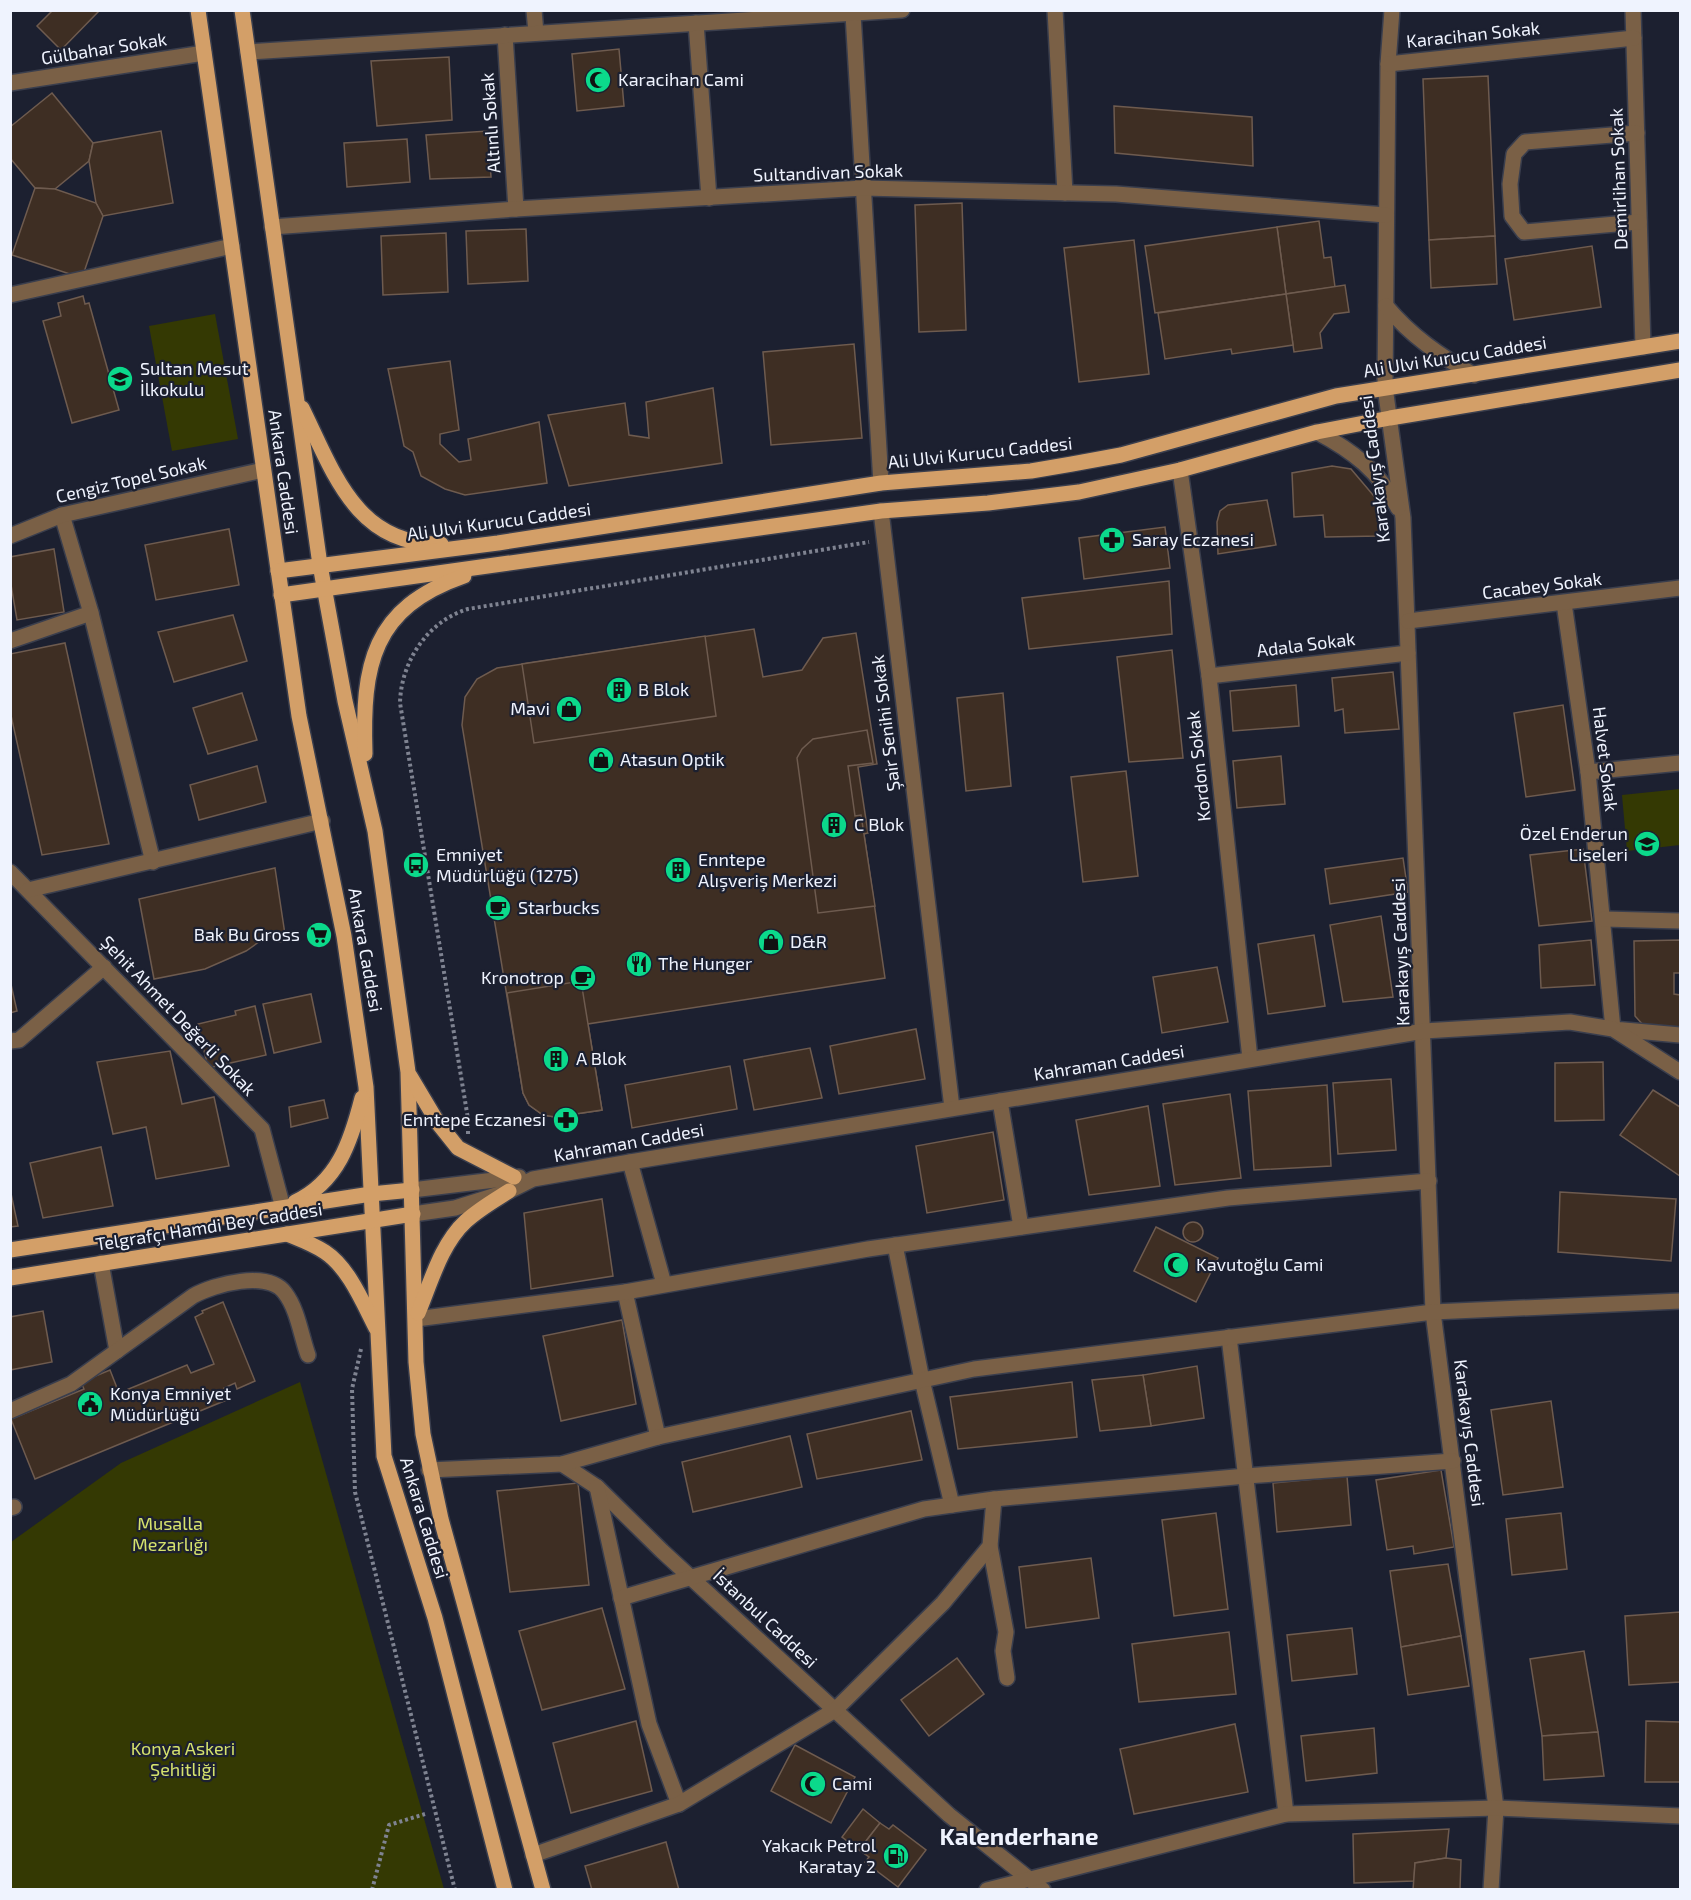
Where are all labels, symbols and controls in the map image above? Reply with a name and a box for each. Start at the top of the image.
street label: Karacihan Sokak [1405,16,1541,52]
street label: Gülbahar Sokak [40,27,168,69]
mosque icon: Karacihan Cami [583,65,613,95]
place label: Karacihan Cami [618,68,744,90]
street label: Altınlı Sokak [476,72,504,174]
street label: Demirlihan Sokak [1605,108,1631,250]
street label: Sultandivan Sokak [753,158,903,186]
street label: Ali Ulvi Kurucu Caddesi [1362,331,1548,381]
place label: Sultan Mesut İlkokulu [140,357,249,400]
school or university icon: Sultan Mesut İlkokulu [105,364,135,394]
street label: Karakayış Caddesi [1354,394,1395,544]
street label: Ankara Caddesi [264,408,304,536]
street label: Ali Ulvi Kurucu Caddesi [887,431,1073,473]
street label: Cengiz Topel Sokak [53,451,208,507]
street label: Ali Ulvi Kurucu Caddesi [406,497,592,545]
pharmacy icon: Saray Eczanesi [1097,525,1127,555]
place label: Saray Eczanesi [1132,528,1254,550]
street label: Cacabey Sokak [1481,567,1603,603]
street label: Adala Sokak [1255,627,1356,661]
street label: Şair Senihi Sokak [866,653,905,793]
building icon: B Blok [604,675,634,705]
place label: B Blok [638,678,689,700]
shop icon: Mavi [554,694,584,724]
place label: Mavi [510,697,550,719]
street label: Halvet Sokak [1589,705,1623,813]
street label: Kordon Sokak [1181,710,1215,823]
shop icon: Atasun Optik [586,745,616,775]
place label: Atasun Optik [620,748,725,770]
building icon: C Blok [819,810,849,840]
place label: C Blok [854,813,904,835]
place label: Özel Enderun Liseleri [1520,822,1628,865]
school or university icon: Özel Enderun Liseleri [1632,829,1662,859]
place label: Emniyet Müdürlüğü (1275) [436,843,578,886]
place label: Enntepe Alışveriş Merkezi [698,848,837,892]
bus stop icon: Emniyet Müdürlüğü (1275) [401,850,431,880]
building icon: Enntepe Alışveriş Merkezi [663,855,693,885]
street label: Karakayış Caddesi [1386,878,1415,1026]
street label: Ankara Caddesi [344,886,388,1014]
cafe icon: Starbucks [483,893,513,923]
place label: Starbucks [518,896,600,918]
supermarket icon: Bak Bu Gross [304,920,334,950]
place label: Bak Bu Gross [194,923,300,945]
shop icon: D&R [756,927,786,957]
place label: D&R [790,930,827,952]
street label: Şehit Ahmet Değerli Sokak [96,931,261,1101]
restaurant icon: The Hunger [624,949,654,979]
place label: The Hunger [658,952,752,974]
cafe icon: Kronotrop [568,963,598,993]
place label: Kronotrop [481,966,564,988]
street label: Kahraman Caddesi [1032,1039,1186,1085]
building icon: A Blok [541,1044,571,1074]
place label: A Blok [576,1047,627,1069]
pharmacy icon: Enntepe Eczanesi [551,1105,581,1135]
place label: Enntepe Eczanesi [403,1108,546,1130]
street label: Kahraman Caddesi [552,1118,706,1166]
street label: Telgrafçı Hamdi Bey Caddesi [94,1197,324,1256]
mosque icon: Kavutoğlu Cami [1161,1250,1191,1280]
place label: Kavutoğlu Cami [1196,1253,1323,1275]
street label: Karakayış Caddesi [1449,1358,1490,1508]
place label: Konya Emniyet Müdürlüğü [110,1382,231,1425]
public building icon: Konya Emniyet Müdürlüğü [75,1389,105,1419]
street label: Ankara Caddesi [396,1454,454,1581]
park label: Musalla Mezarlığı [132,1512,208,1555]
street label: İstanbul Caddesi [709,1564,822,1672]
park label: Konya Askeri Şehitliği [131,1737,235,1781]
mosque icon: Cami [798,1769,828,1799]
place label: Cami [832,1772,872,1794]
district label: Kalenderhane [940,1821,1098,1850]
place label: Yakacık Petrol Karatay 2 [762,1834,877,1877]
fuel station icon: Yakacık Petrol Karatay 2 [881,1841,911,1871]

